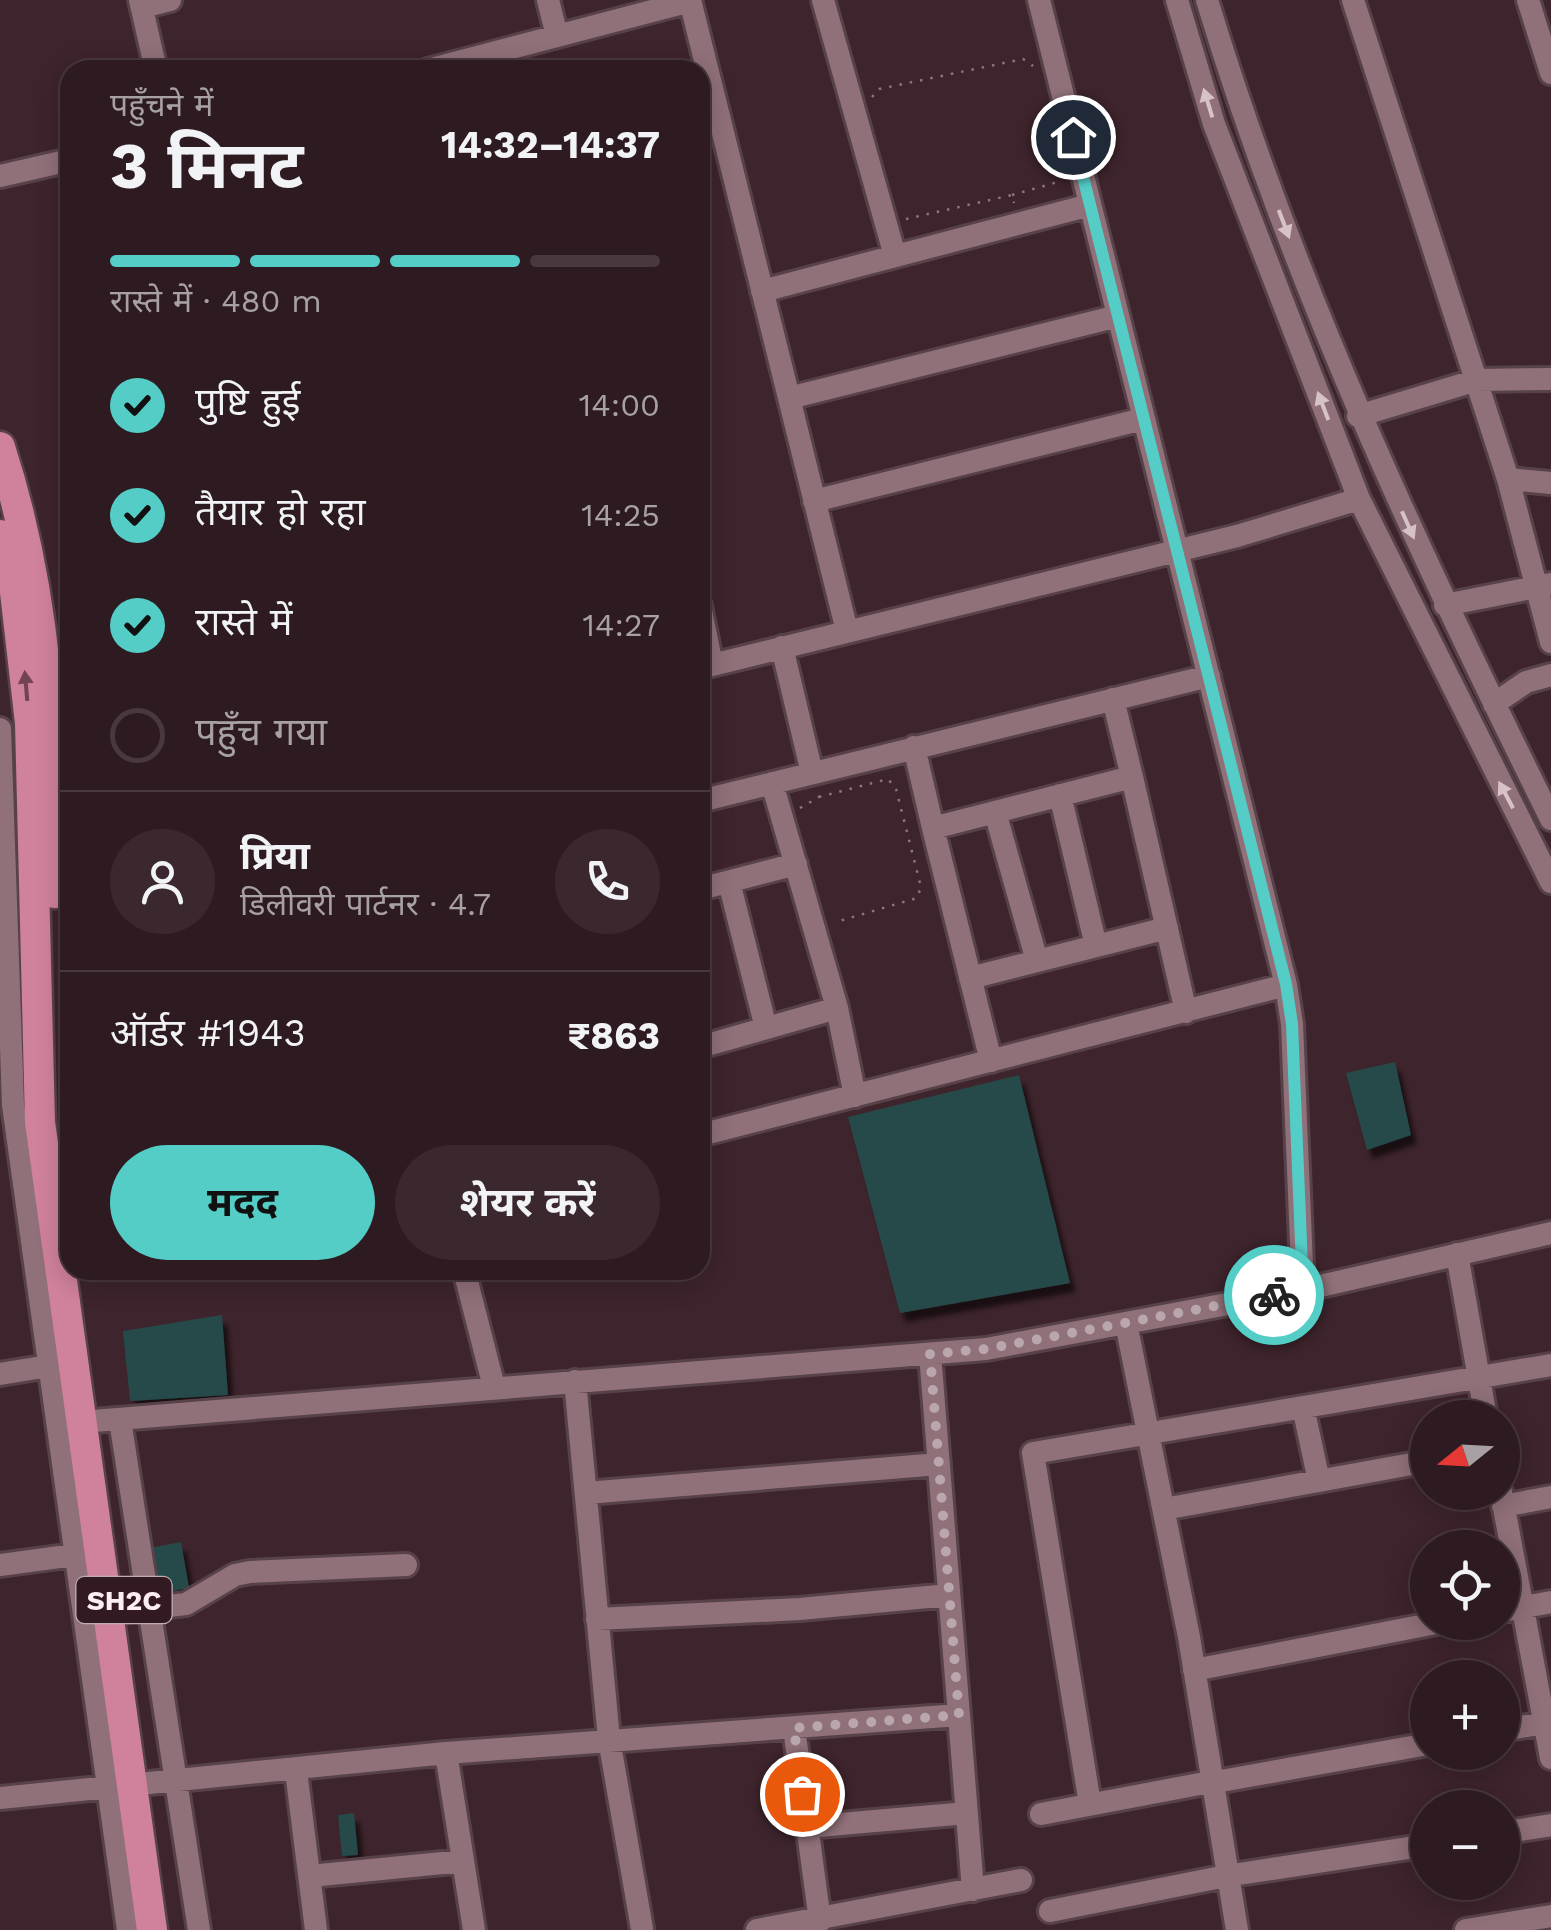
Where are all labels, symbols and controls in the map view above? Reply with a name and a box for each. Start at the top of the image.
text: पहुँचने में [110,86,213,124]
one-way arrow [1200,87,1215,117]
pin [1031,95,1116,180]
icon: home [1046,110,1101,165]
text: 14:32–14:37 [441,123,660,167]
text: 3 मिनट [110,128,304,204]
one-way arrow [1277,210,1292,240]
text: रास्ते में · 480 m [110,282,322,320]
icon: check [110,378,165,433]
text: पुष्टि हुई [195,380,300,424]
text: 14:00 [579,386,660,424]
one-way arrow [1315,391,1331,421]
icon: check [110,488,165,543]
text: तैयार हो रहा [195,490,366,534]
text: 14:25 [581,496,660,534]
one-way arrow [1400,510,1416,539]
icon: check [110,598,165,653]
text: रास्ते में [195,600,293,644]
text: 14:27 [583,606,660,644]
one-way arrow [18,669,34,701]
text: पहुँच गया [195,710,327,754]
one-way arrow [1498,781,1515,810]
button: person [110,829,215,934]
button: phone [555,829,660,934]
text: प्रिया [240,834,310,878]
text: डिलीवरी पार्टनर · 4.7 [240,885,491,923]
text: ऑर्डर #1943 [110,1011,306,1055]
text: ₹863 [567,1014,660,1058]
button: मदद [110,1145,375,1260]
button: शेयर करें [395,1145,660,1260]
courier [1224,1245,1324,1345]
icon: bike [1247,1268,1302,1323]
north arrow [1410,1400,1520,1510]
map controls [1410,1400,1520,1900]
button: locate [1410,1530,1520,1640]
road number: SH2C [76,1577,172,1623]
button: + [1410,1660,1520,1770]
pin [760,1752,845,1837]
icon: bag [775,1767,830,1822]
button: − [1410,1790,1520,1900]

